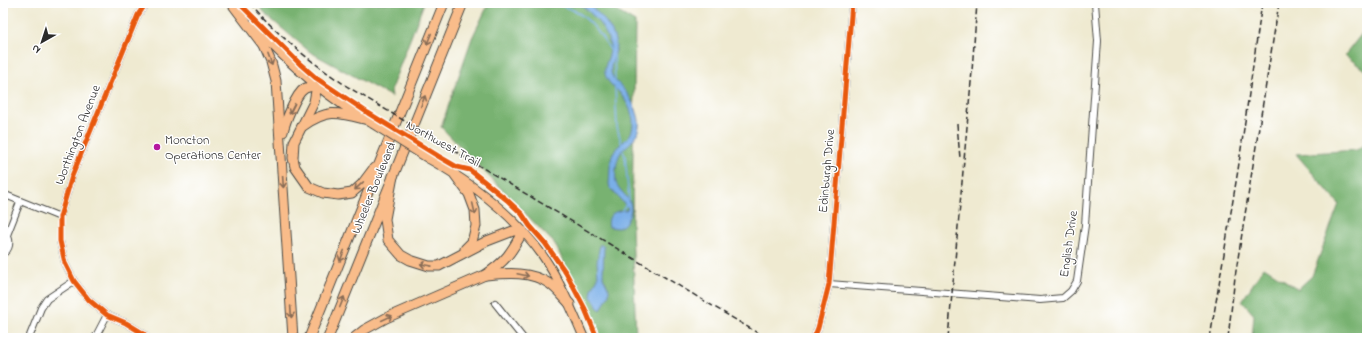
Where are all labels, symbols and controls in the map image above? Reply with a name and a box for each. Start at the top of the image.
north arrow [22,22,62,62]
one-way arrow [425,33,433,45]
text: N [28,40,44,58]
one-way arrow [266,54,274,66]
street label: Worthington Avenue [50,82,107,188]
one-way arrow [420,96,428,108]
one-way arrow [288,102,295,114]
street label: Northwest Trail [403,116,483,172]
street label: Edinburgh Drive [814,128,841,214]
place label: Moncton Operations Center [165,131,262,165]
street label: Wheeler Boulevard [347,139,401,237]
marker: Moncton Operations Center [152,142,162,152]
one-way arrow [279,175,287,188]
one-way arrow [354,181,364,191]
one-way arrow [470,202,478,215]
street label: English Drive [1055,209,1084,279]
one-way arrow [338,250,345,262]
one-way arrow [420,260,433,268]
one-way arrow [517,271,530,279]
one-way arrow [339,296,347,308]
one-way arrow [288,305,295,318]
one-way arrow [381,314,393,321]

